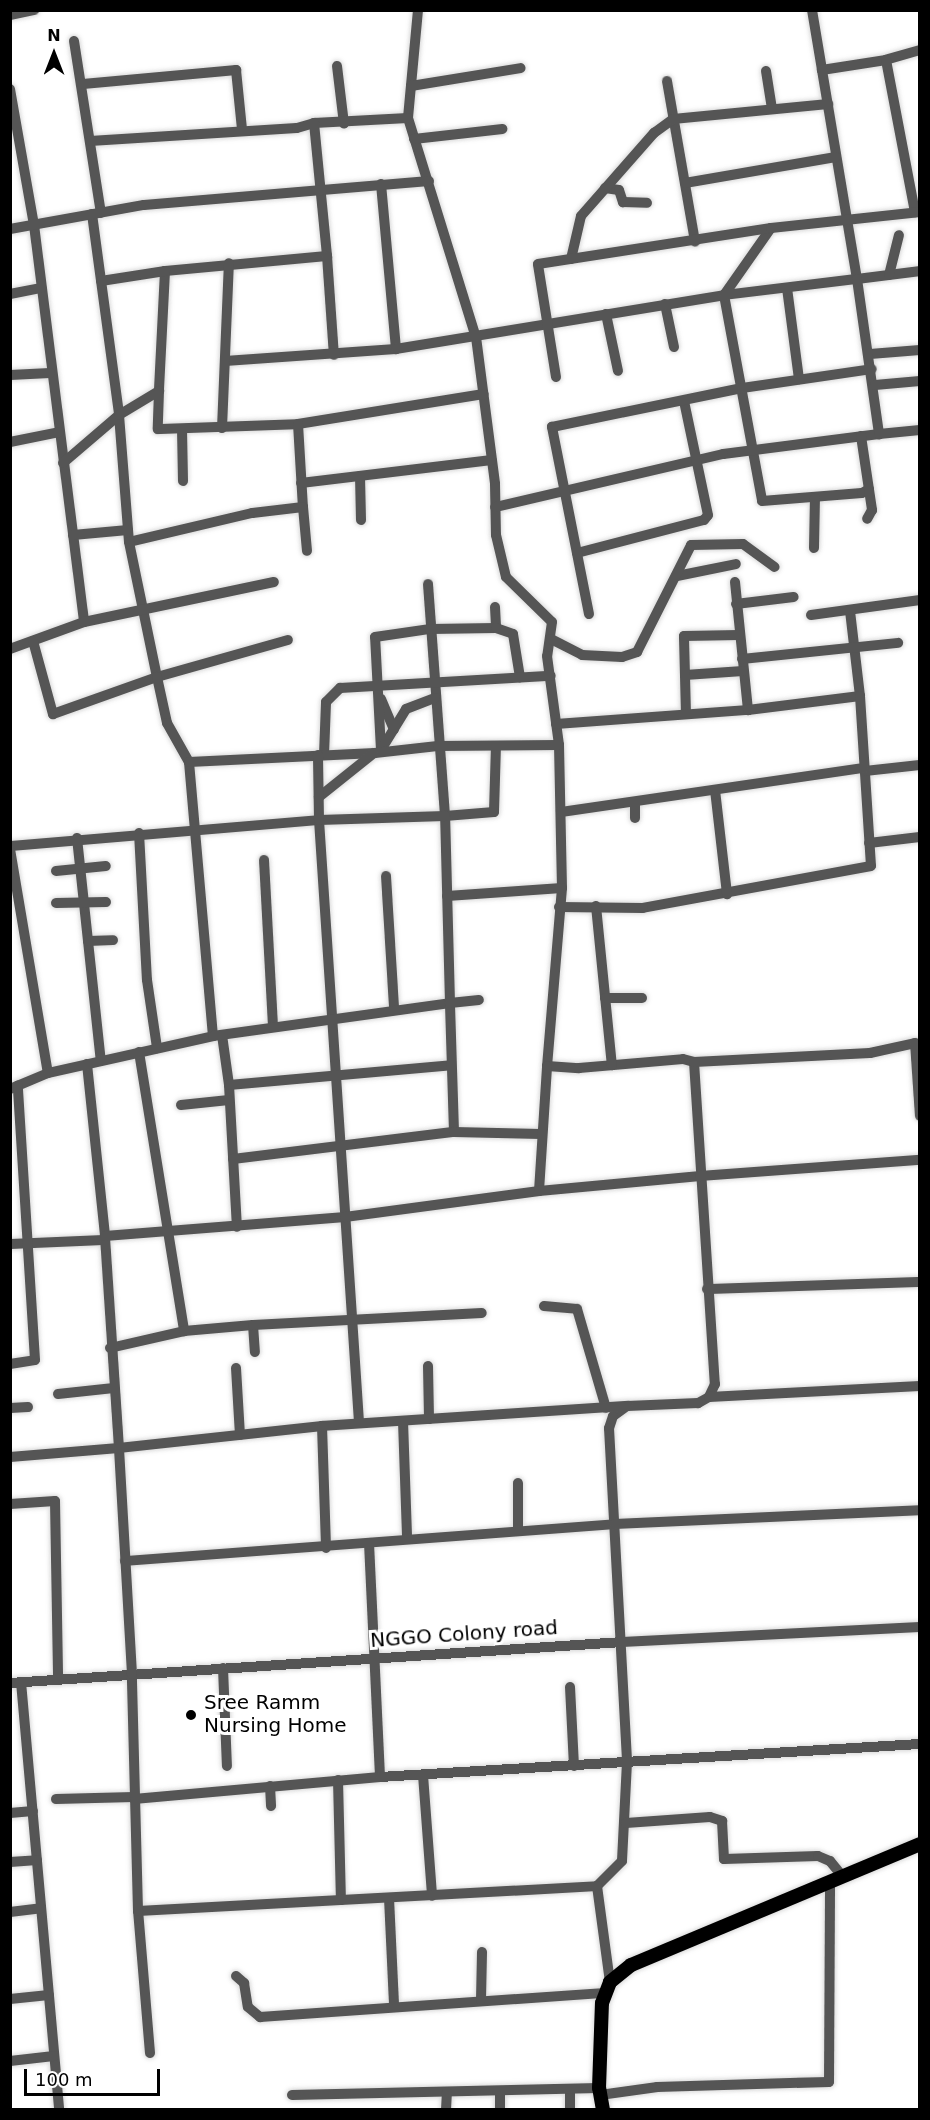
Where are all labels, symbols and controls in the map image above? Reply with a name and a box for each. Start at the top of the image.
north arrow [24,24,84,84]
text: N [47,26,61,45]
street label: NGGO Colony road [369,1615,559,1653]
place label: Sree Ramm Nursing Home [204,1691,347,1738]
marker: Sree Ramm Nursing Home [182,1706,200,1724]
scale bar [27,2057,164,2095]
text: 100 m [35,2069,93,2090]

